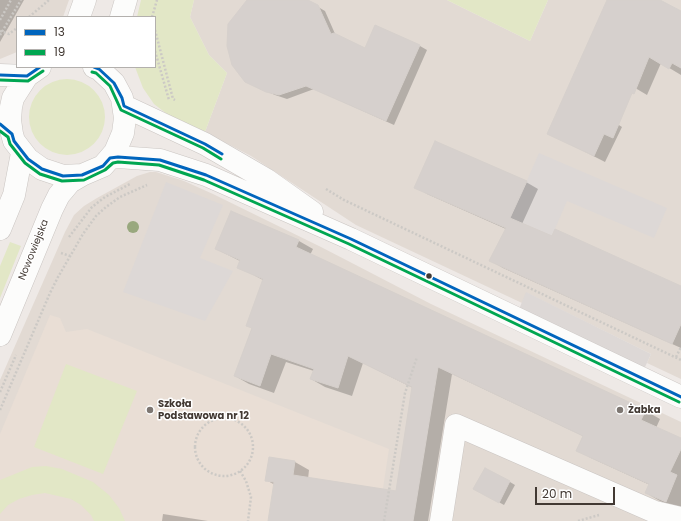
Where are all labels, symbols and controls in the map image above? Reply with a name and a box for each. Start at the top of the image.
legend [16,16,156,68]
text: 13 [54,23,65,40]
text: 19 [54,43,65,60]
street label: Nowowiejska [16,218,52,282]
unlabelled marker [424,271,434,281]
place label: Szkoła Podstawowa nr 12 [158,398,249,422]
place label: Żabka [628,404,661,416]
marker: Szkoła Podstawowa nr 12 [145,405,155,415]
marker: Żabka [615,405,625,415]
scale bar [537,479,617,505]
text: 20 m [542,485,572,502]

